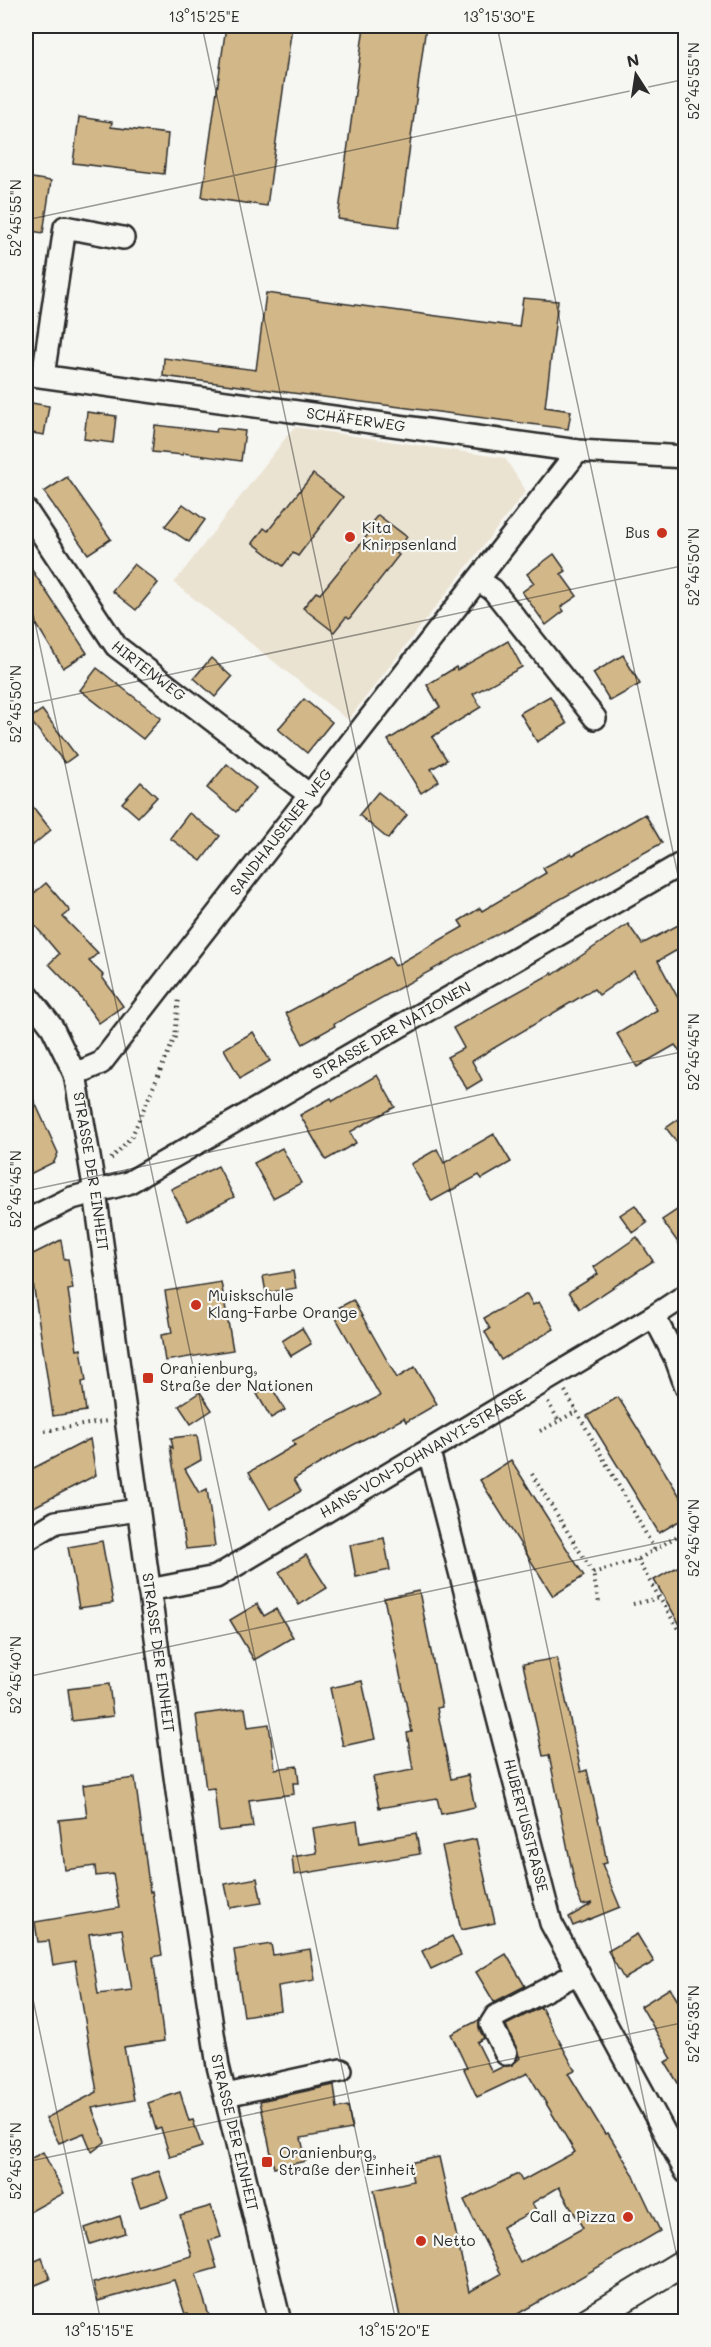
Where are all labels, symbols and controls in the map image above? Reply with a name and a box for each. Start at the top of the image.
text: 13°15'25"E [168,6,240,26]
text: 13°15'30"E [463,6,535,26]
text: 52°45'55"N [683,42,703,120]
north arrow [606,45,666,105]
text: N [625,48,641,71]
text: 52°45'55"N [5,179,25,257]
street label: SCHÄFERWEG [305,402,407,436]
place label: Kita Knirpsenland [362,517,457,554]
place label: Bus [625,522,650,542]
marker: Bus [655,526,669,540]
text: 52°45'50"N [683,528,703,606]
marker: Kita Knirpsenland [343,530,357,544]
street label: HIRTENWEG [108,635,190,705]
text: 52°45'50"N [5,665,25,743]
street label: SANDHAUSENER WEG [225,764,336,899]
street label: STRASSE DER NATIONEN [309,976,474,1083]
text: 52°45'45"N [683,1013,703,1091]
street label: STRASSE DER EINHEIT [69,1090,114,1252]
text: 52°45'45"N [5,1150,25,1228]
place label: Muiskschule Klang-Farbe Orange [208,1285,358,1322]
marker: Muiskschule Klang-Farbe Orange [189,1298,203,1312]
place label: Oranienburg, Straße der Nationen [160,1358,313,1395]
marker: Oranienburg, Straße der Nationen [141,1371,155,1385]
street label: HANS-VON-DOHNANYI-STRASSE [316,1384,529,1522]
text: 52°45'40"N [683,1499,703,1577]
street label: STRASSE DER EINHEIT [138,1572,180,1734]
text: 52°45'40"N [5,1636,25,1714]
street label: HUBERTUSSTRASSE [500,1756,554,1895]
text: 52°45'35"N [683,1985,703,2063]
street label: STRASSE DER EINHEIT [207,2053,264,2213]
text: 52°45'35"N [5,2122,25,2200]
place label: Oranienburg, Straße der Einheit [279,2142,416,2179]
marker: Oranienburg, Straße der Einheit [260,2155,274,2169]
place label: Call a Pizza [530,2206,616,2226]
marker: Call a Pizza [621,2210,635,2224]
place label: Netto [433,2230,476,2250]
marker: Netto [414,2234,428,2248]
text: 13°15'15"E [64,2320,134,2340]
text: 13°15'20"E [358,2320,430,2340]

